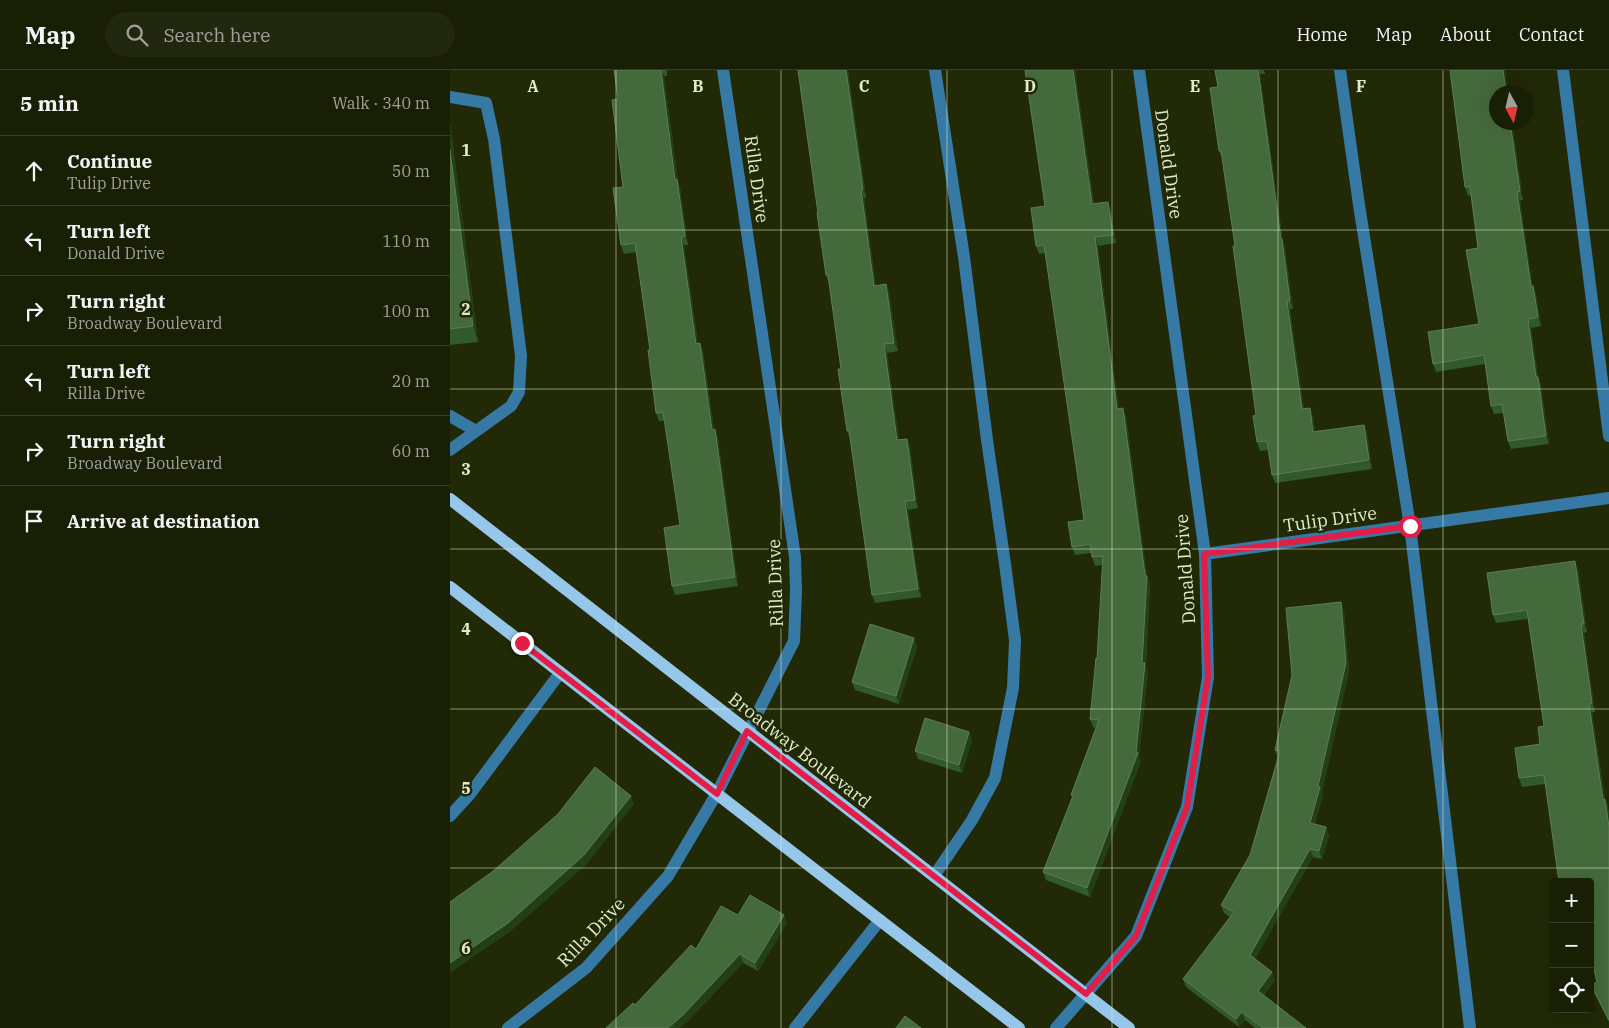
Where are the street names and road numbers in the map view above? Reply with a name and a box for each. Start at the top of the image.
street label: Donald Drive [1150,108,1188,220]
street label: Rilla Drive [739,134,775,224]
street label: Tulip Drive [1282,501,1378,537]
street label: Donald Drive [1170,513,1200,625]
street label: Rilla Drive [762,539,788,627]
street label: Broadway Boulevard [724,687,876,813]
street label: Rilla Drive [552,892,630,972]

